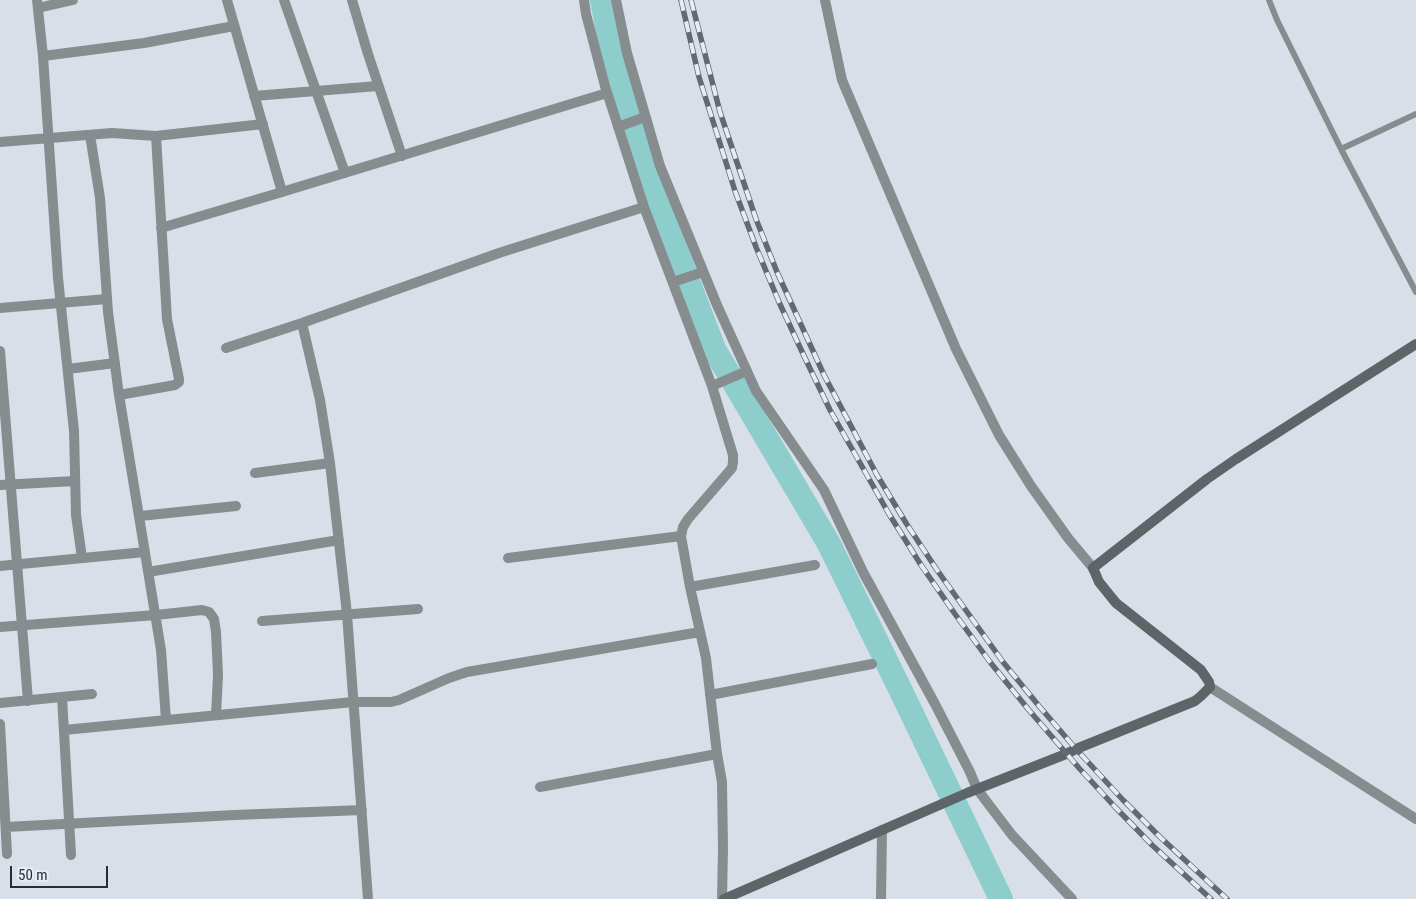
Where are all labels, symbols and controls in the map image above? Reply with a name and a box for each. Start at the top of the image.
scale bar [12,856,110,888]
text: 50 m [18,866,48,884]

